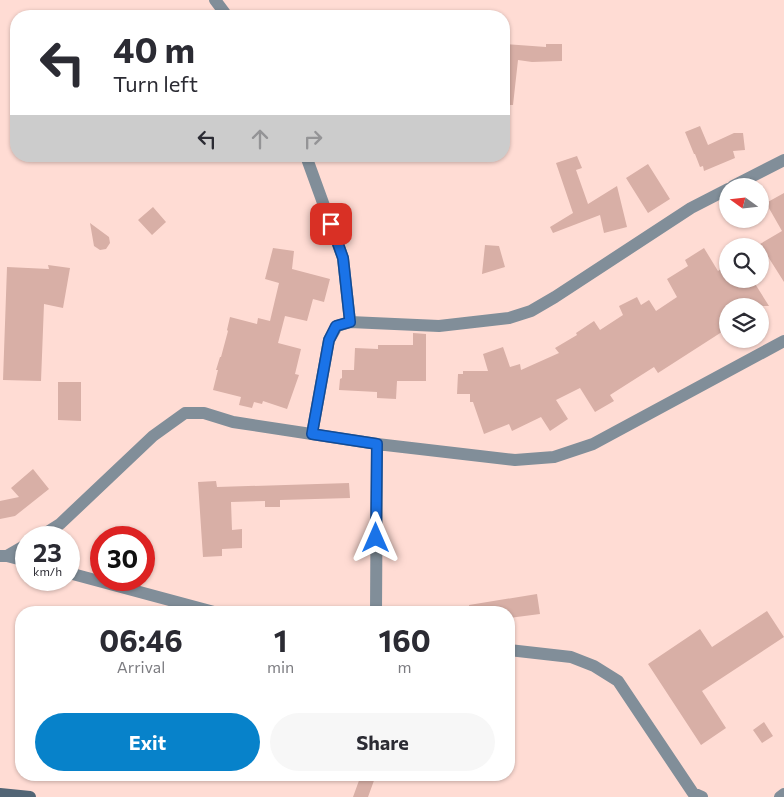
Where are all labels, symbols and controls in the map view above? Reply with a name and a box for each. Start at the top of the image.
text: 40 m [113,27,195,70]
icon: left [30,30,95,95]
text: Turn left [113,70,198,97]
icon: left [193,125,221,153]
icon: ahead [246,125,274,153]
icon: right [299,125,327,153]
north arrow [719,178,769,228]
map controls [719,178,769,348]
pin [310,203,352,245]
icon: arrive [317,210,345,238]
button: search [719,238,769,288]
button: layers [719,298,769,348]
position arrow [349,511,401,563]
speed limit sign: 30 [90,526,155,591]
text: 23 [33,537,62,567]
text: km/h [33,564,62,578]
text: 06:46 [99,621,183,658]
text: 1 [274,621,287,658]
text: 160 [379,621,431,658]
text: Arrival [117,657,165,676]
text: min [267,657,294,676]
text: m [398,657,412,676]
button: Exit [35,713,260,771]
button: Share [270,713,495,771]

